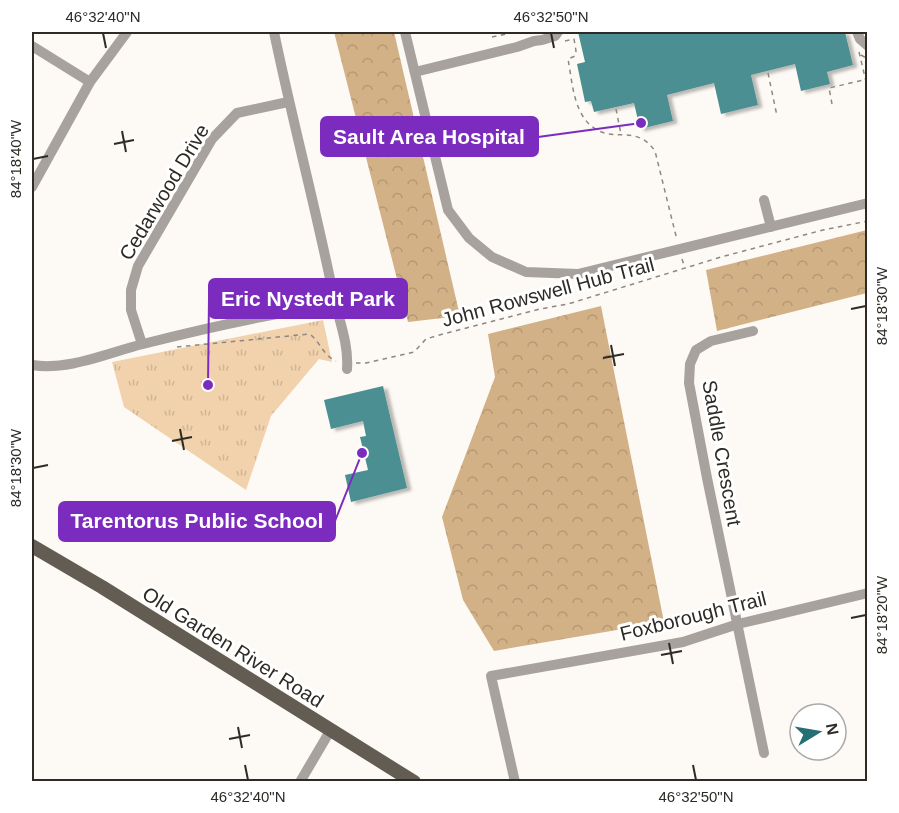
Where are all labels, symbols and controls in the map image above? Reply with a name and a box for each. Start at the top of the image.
text: 46°32'40"N [65,8,141,25]
text: 46°32'50"N [513,8,589,25]
callout: Sault Area Hospital [321,117,538,156]
text: 84°18'40"W [7,119,24,198]
street label: Cedarwood Drive [115,120,213,264]
text: Sault Area Hospital [333,125,525,148]
street label: John Rowswell Hub Trail [439,253,657,331]
text: 84°18'30"W [873,266,890,345]
callout: Eric Nystedt Park [209,279,407,318]
text: Eric Nystedt Park [221,287,395,310]
street label: Saddle Crescent [698,378,746,528]
text: 84°18'30"W [7,428,24,507]
callout: Tarentorus Public School [59,502,335,541]
text: Tarentorus Public School [71,509,323,532]
text: 84°18'20"W [873,575,890,654]
street label: Old Garden River Road [139,582,327,712]
street label: Foxborough Trail [618,587,768,645]
north arrow [788,702,848,762]
text: N [823,722,842,737]
text: 46°32'40"N [210,788,286,805]
text: 46°32'50"N [658,788,734,805]

